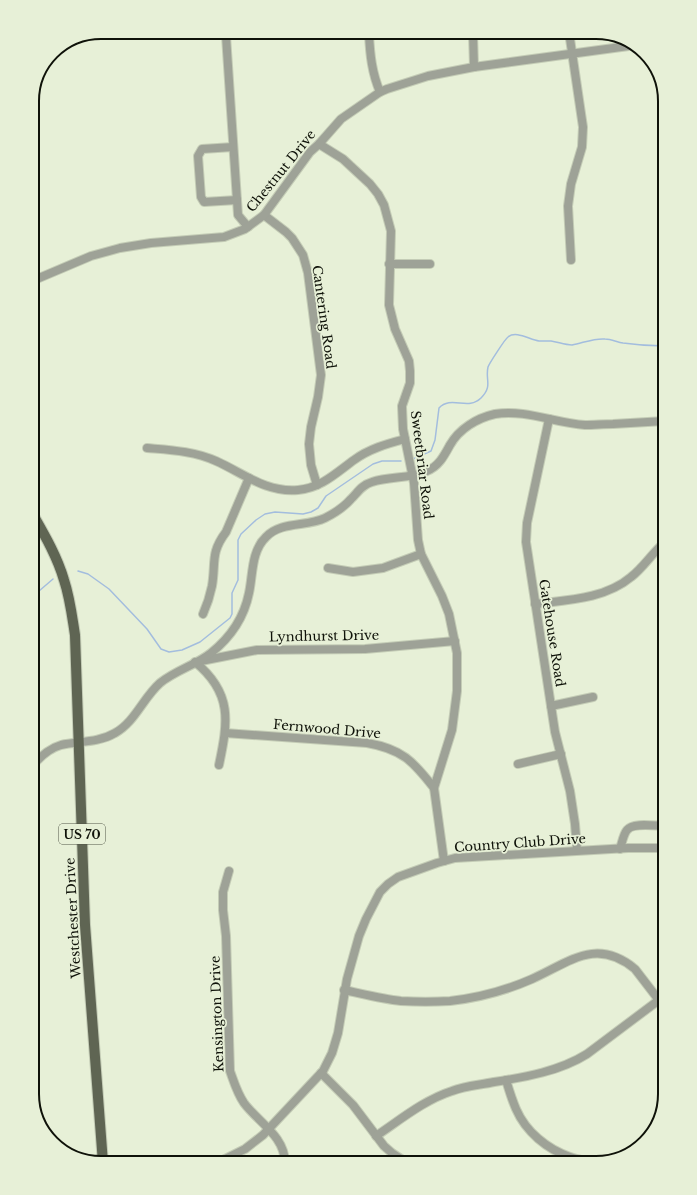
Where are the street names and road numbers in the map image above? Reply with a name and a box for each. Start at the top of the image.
street label: Chestnut Drive [243,126,319,216]
street label: Cantering Road [308,264,340,370]
street label: Sweetbriar Road [407,410,437,521]
street label: Gatehouse Road [535,578,569,688]
street label: Lyndhurst Drive [269,627,379,645]
street label: Fernwood Drive [272,716,382,742]
road number: US 70 [59,824,105,844]
street label: Country Club Drive [454,830,586,856]
street label: Westchester Drive [61,857,85,980]
street label: Kensington Drive [206,955,228,1073]

